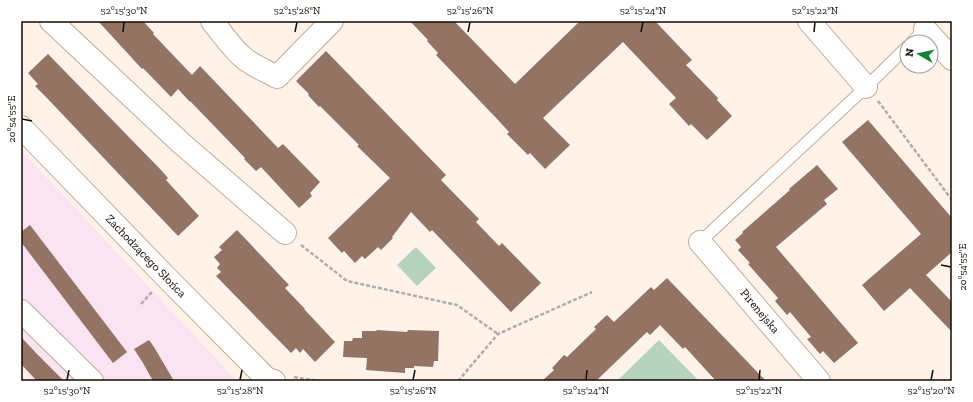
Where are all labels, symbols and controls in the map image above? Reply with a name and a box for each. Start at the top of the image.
text: 52°15'30"N [101,5,148,17]
text: 52°15'28"N [274,5,321,17]
text: 52°15'26"N [447,5,494,17]
text: 52°15'24"N [620,5,667,17]
text: 52°15'22"N [792,5,839,17]
north arrow [899,34,939,74]
text: N [903,47,917,58]
text: 20°54'55"E [6,95,18,142]
street label: Zachodzącego Słońca [103,212,189,300]
text: 20°54'55"E [957,243,969,290]
street label: Pirenejska [737,286,783,337]
text: 52°15'30"N [44,385,91,397]
text: 52°15'28"N [217,385,264,397]
text: 52°15'26"N [390,385,437,397]
text: 52°15'24"N [563,385,610,397]
text: 52°15'22"N [736,385,783,397]
text: 52°15'20"N [907,385,955,397]

